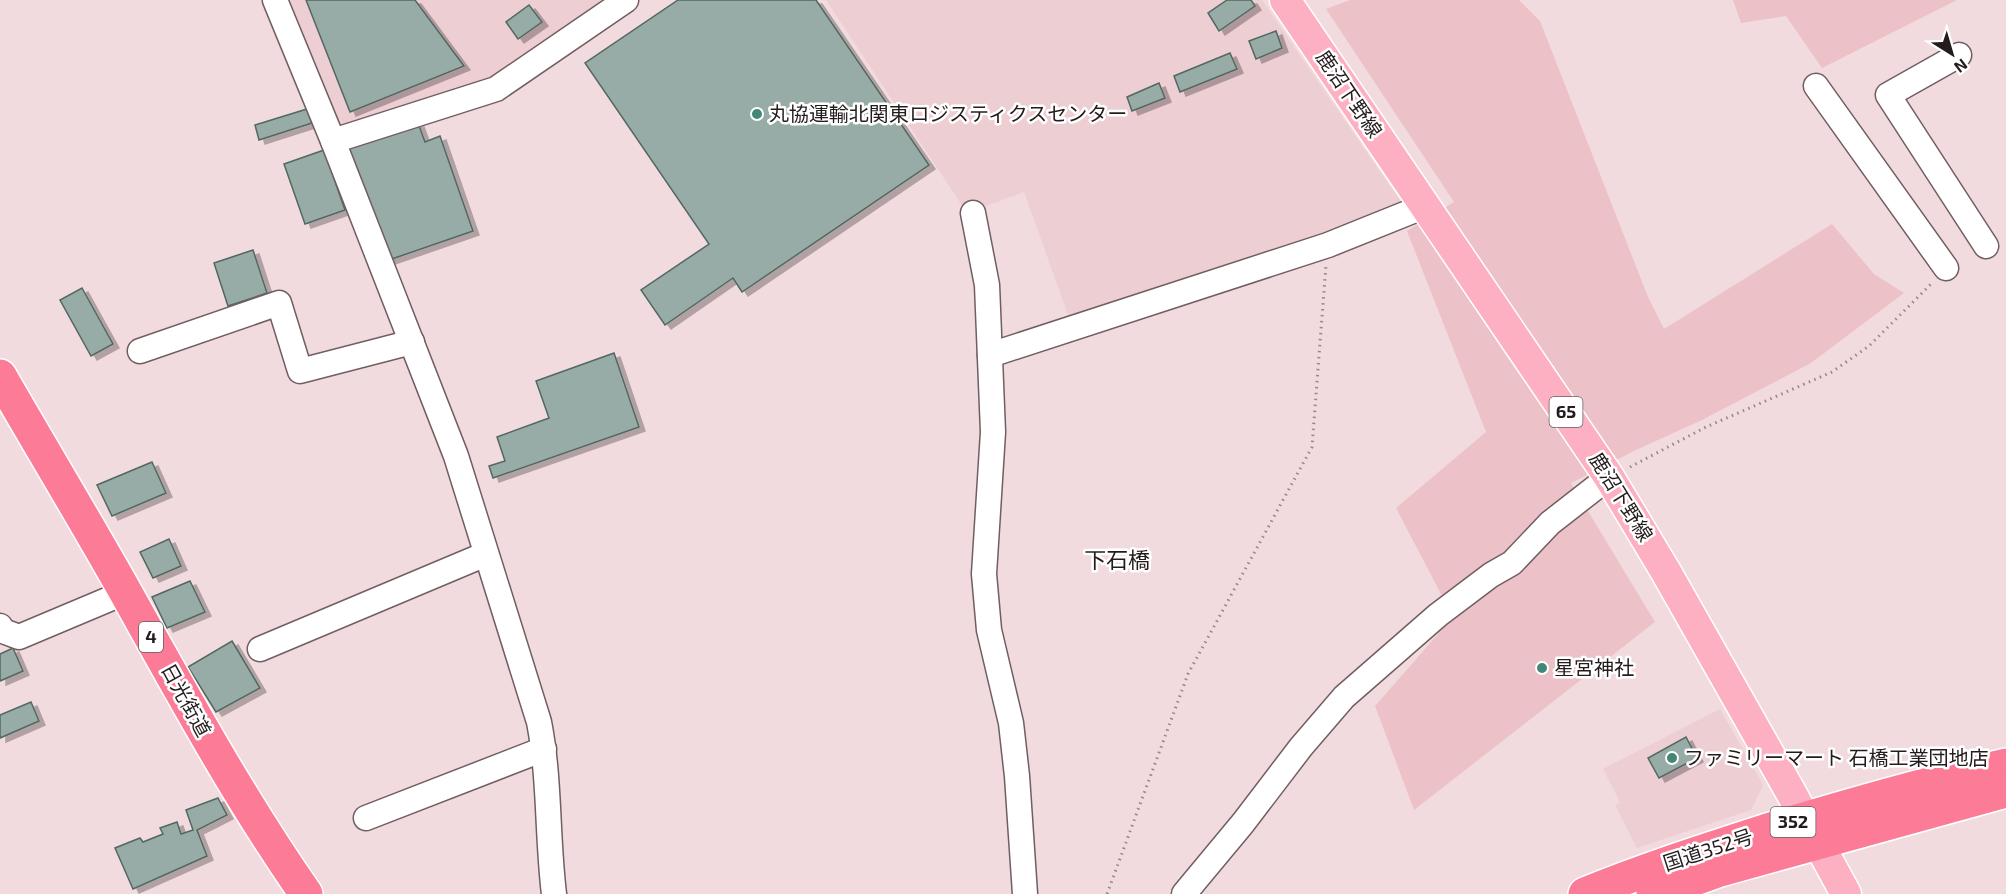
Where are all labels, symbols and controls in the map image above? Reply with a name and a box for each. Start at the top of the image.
north arrow [1922,24,1982,84]
street label: 鹿沼下野線 [1312,45,1388,142]
text: N [1951,55,1972,77]
place label: 丸協運輸北関東ロジスティクスセンター [769,101,1127,125]
marker: 丸協運輸北関東ロジスティクスセンター [750,107,764,121]
road number: 65 [1550,397,1582,427]
street label: 鹿沼下野線 [1585,448,1659,545]
district label: 下石橋 [1084,546,1150,572]
road number: 4 [139,622,163,652]
place label: 星宮神社 [1554,655,1634,679]
street label: 日光街道 [157,659,217,740]
marker: 星宮神社 [1535,661,1549,675]
place label: ファミリーマート 石橋工業団地店 [1684,745,1988,769]
marker: ファミリーマート 石橋工業団地店 [1665,751,1679,765]
road number: 352 [1770,807,1816,837]
street label: 国道352号 [1660,823,1756,875]

